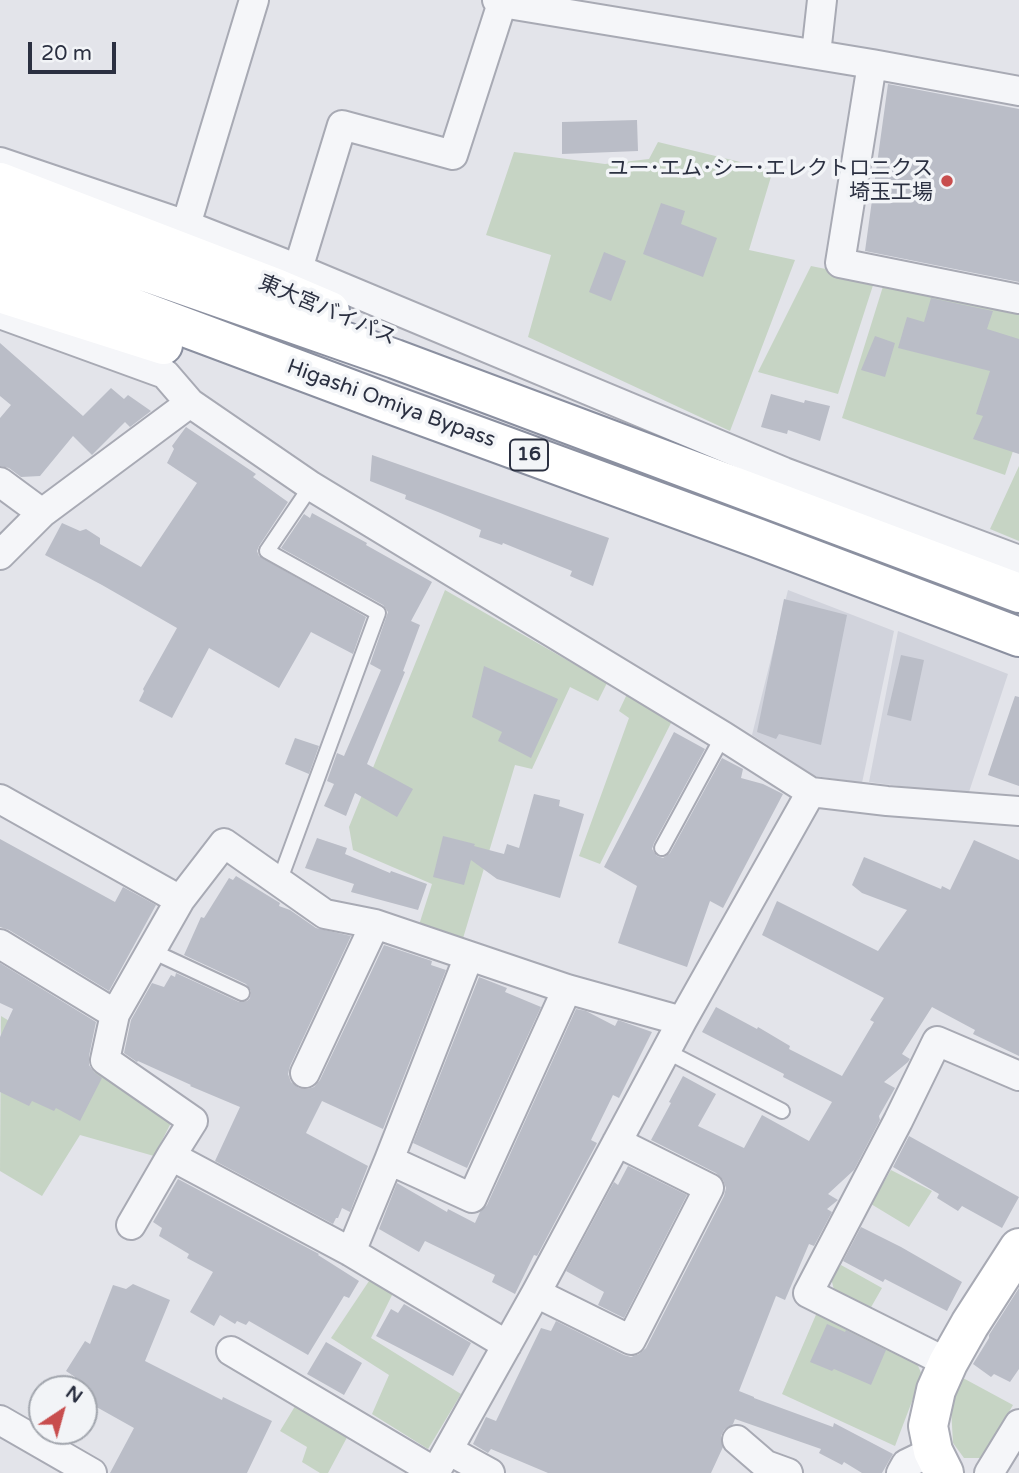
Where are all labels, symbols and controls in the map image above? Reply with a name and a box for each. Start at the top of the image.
scale bar [32,28,119,72]
text: 20 m [41,41,92,66]
place label: ユー･エム･シー･エレクトロニクス 埼玉工場 [608,156,933,206]
marker: ユー･エム･シー･エレクトロニクス 埼玉工場 [939,173,955,189]
street label: 東大宮バイパス [254,271,400,351]
street label: Higashi Omiya Bypass [283,355,499,453]
road number: 16 [510,440,548,470]
north arrow [28,1375,98,1445]
text: N [62,1381,87,1408]

